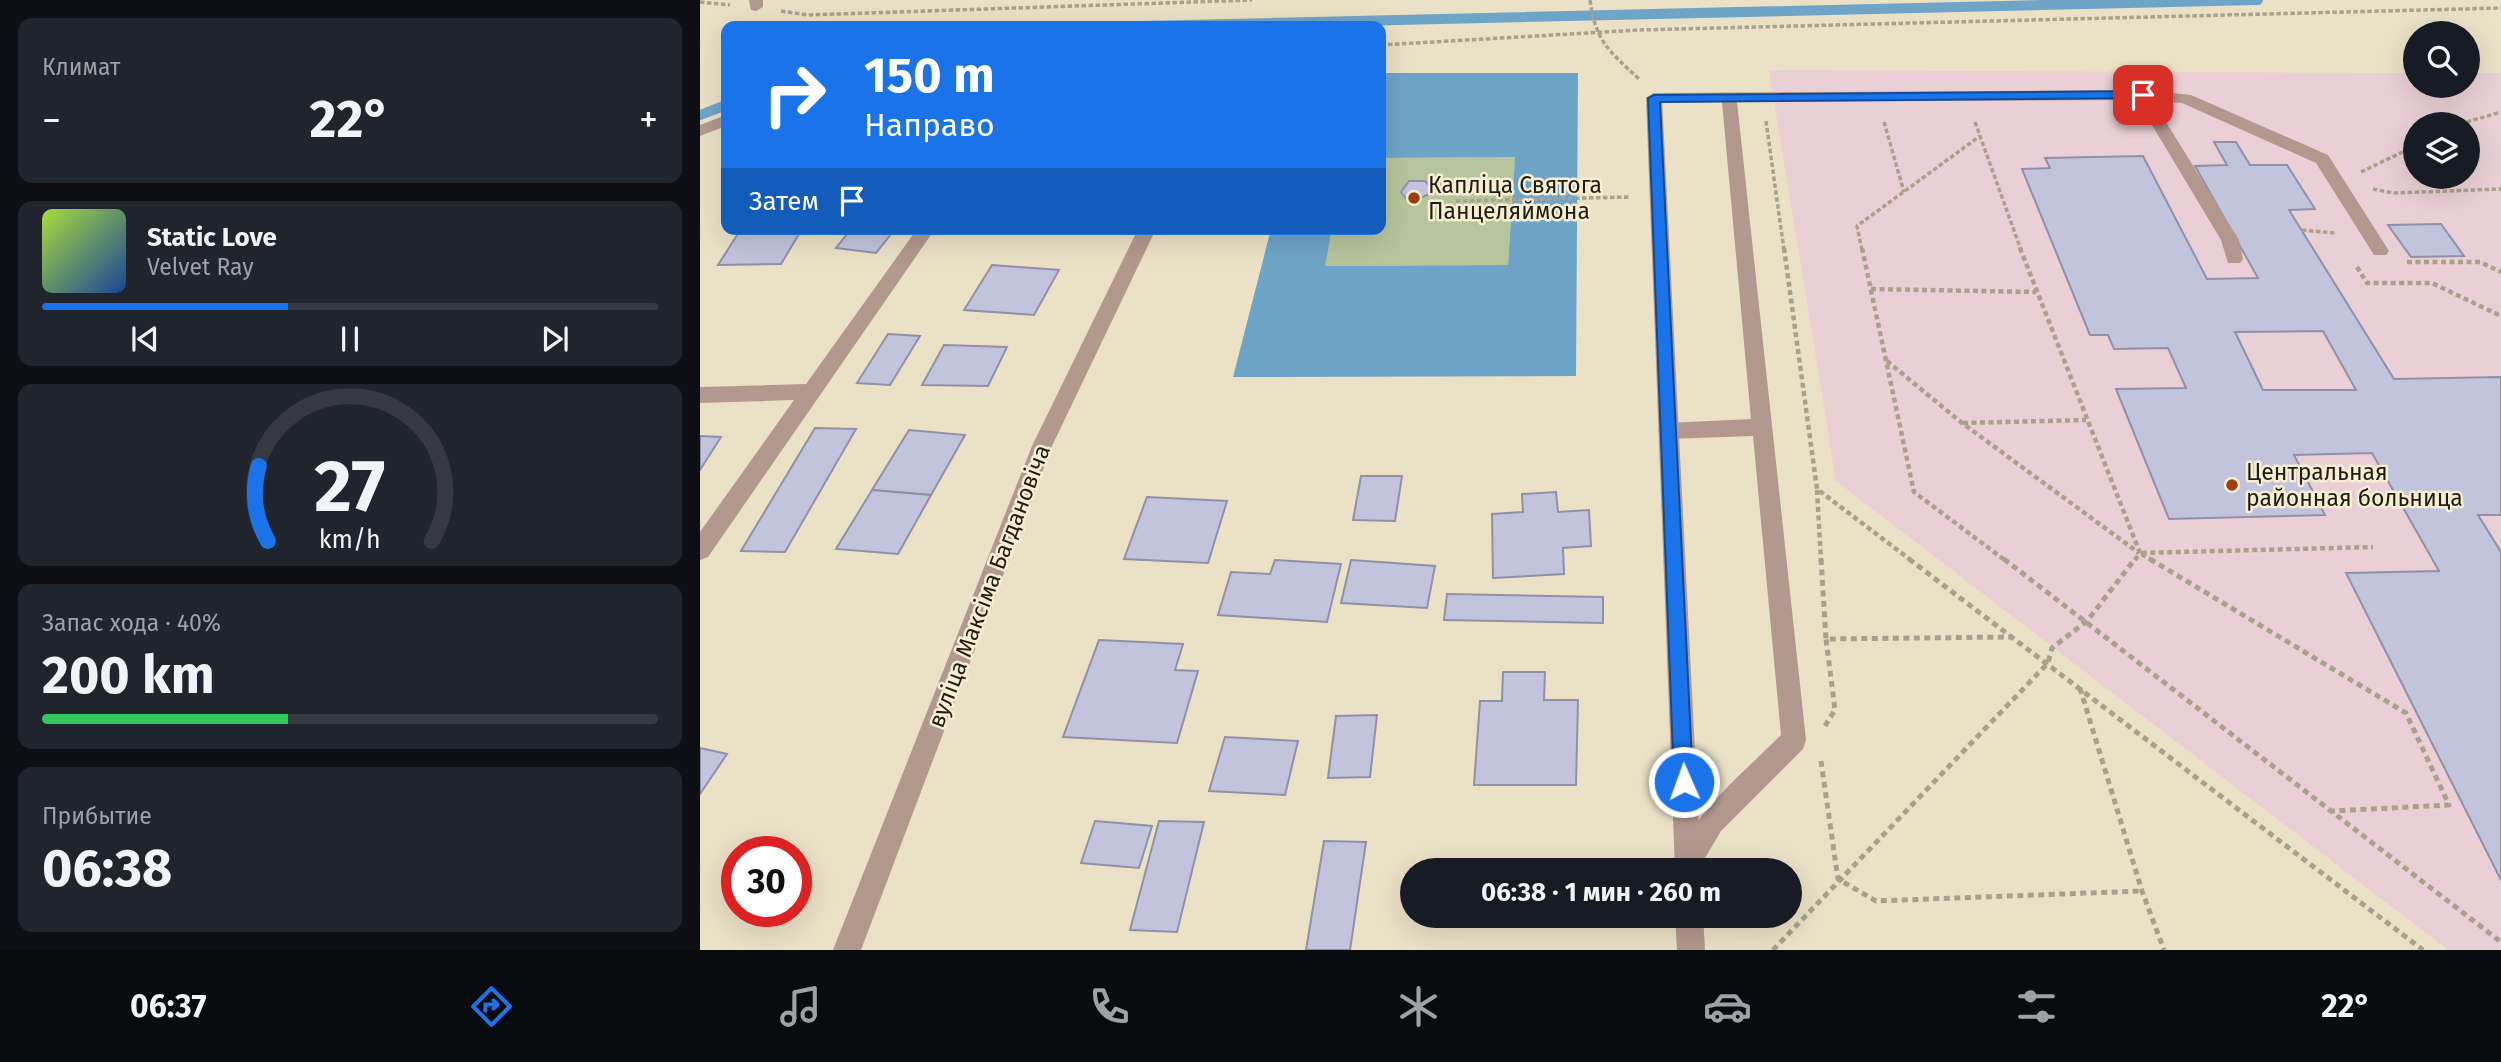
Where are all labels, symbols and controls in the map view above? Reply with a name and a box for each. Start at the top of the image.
map controls [2403,21,2480,189]
button: search [2403,21,2480,98]
text: 150 m [864,46,995,105]
icon: right [749,49,840,140]
text: Климат [42,53,120,81]
pin [2113,65,2173,125]
icon: arrive [2124,76,2162,114]
text: 22° [310,88,390,151]
text: − [42,97,61,143]
text: + [639,97,658,143]
text: Направо [864,106,995,144]
button: layers [2403,112,2480,189]
place label: Капліца Святога Панцеляймона [1428,171,1602,225]
icon: arrive [833,182,871,220]
text: Затем [749,186,819,217]
marker: Капліца Святога Панцеляймона [1406,190,1422,206]
text: Static Love [147,222,277,253]
text: Velvet Ray [147,253,254,281]
icon: previous [126,320,164,358]
icon: pause [331,320,369,358]
icon: next [536,320,574,358]
street label: вуліца Максіма Багдановіча [922,441,1056,731]
text: 27 [315,443,385,530]
place label: Центральная районная больница [2246,458,2463,512]
marker: Центральная районная больница [2224,477,2240,493]
text: km/h [319,525,381,555]
text: Запас хода · 40% [42,609,221,637]
text: 200 km [42,644,215,707]
position arrow [1647,745,1721,819]
text: Прибытие [42,802,152,830]
speed limit sign: 30 [721,836,812,927]
text: 06:38 [42,837,172,900]
text: 06:38 · 1 мин · 260 m [1481,877,1721,908]
icon: directions [467,982,516,1031]
icon: music [776,982,825,1031]
icon: phone [1085,982,1134,1031]
icon: climate [1394,982,1443,1031]
icon: car [1703,982,1752,1031]
icon: filters [2012,982,2061,1031]
text: 06:37 [130,987,206,1025]
text: 22° [2321,987,2371,1025]

